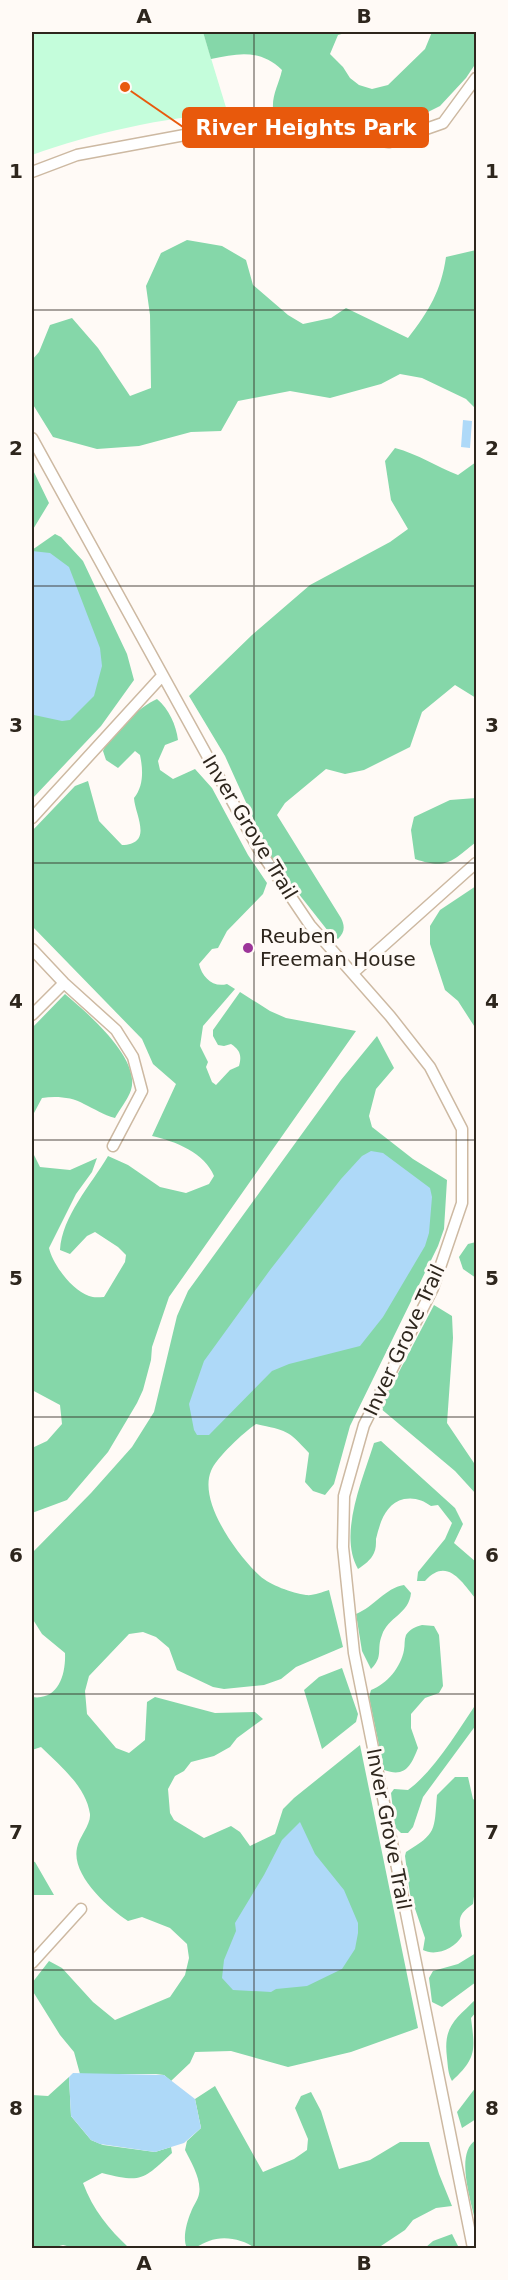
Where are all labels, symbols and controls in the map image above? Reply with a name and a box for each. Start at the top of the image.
text: A [136,4,152,28]
text: B [356,4,372,28]
callout: River Heights Park [183,108,428,147]
text: River Heights Park [195,116,418,140]
text: 1 [9,159,23,183]
text: 1 [485,159,499,183]
text: 2 [9,436,23,460]
text: 2 [485,436,499,460]
text: 3 [9,713,23,737]
text: 3 [485,713,499,737]
street label: Inver Grove Trail [197,750,303,904]
place label: Reuben Freeman House [260,924,416,971]
marker: Reuben Freeman House [241,941,255,955]
text: 4 [9,989,23,1013]
text: 4 [485,989,499,1013]
street label: Inver Grove Trail [358,1261,450,1419]
text: 5 [9,1266,23,1290]
text: 5 [485,1266,499,1290]
text: 6 [9,1543,23,1567]
text: 6 [485,1543,499,1567]
street label: Inver Grove Trail [362,1746,416,1912]
text: 7 [9,1820,23,1844]
text: 7 [485,1820,499,1844]
text: 8 [9,2096,23,2120]
text: 8 [485,2096,499,2120]
text: A [136,2251,152,2275]
text: B [356,2251,372,2275]

